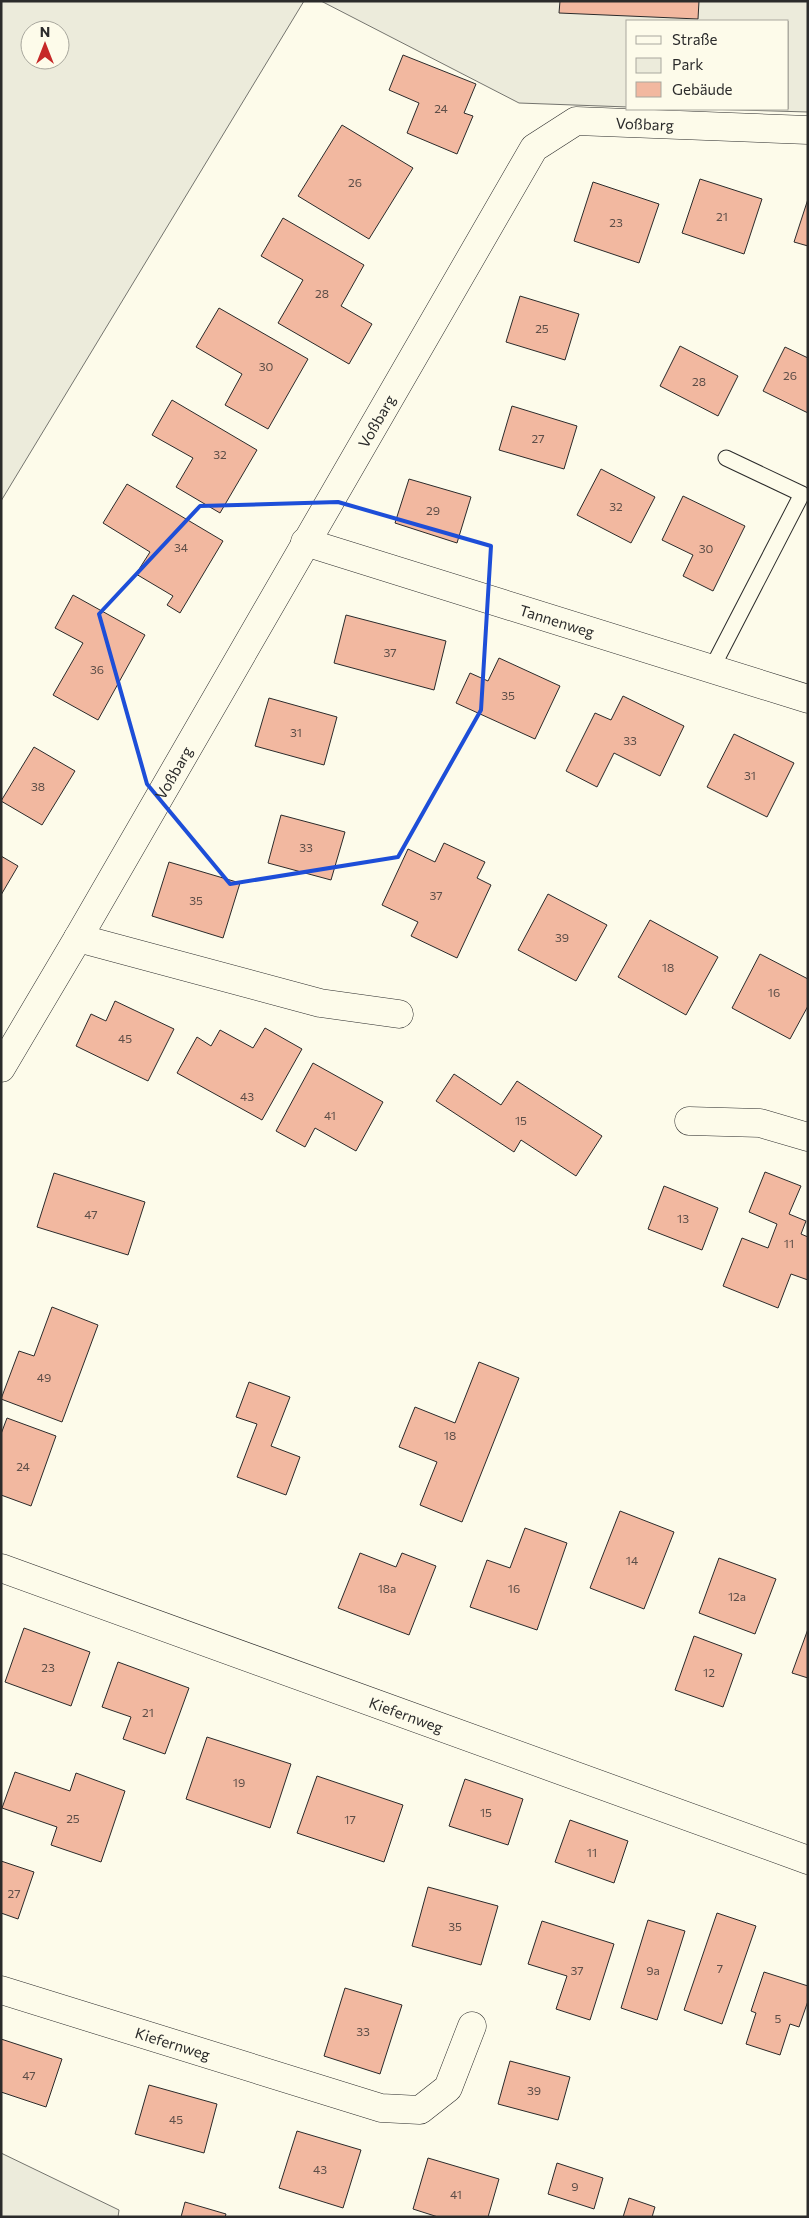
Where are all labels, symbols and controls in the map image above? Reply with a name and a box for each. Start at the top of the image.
north arrow [20,20,70,70]
legend [626,20,789,110]
text: N [40,23,50,40]
text: Straße [672,30,718,48]
text: Park [672,55,703,73]
text: Gebäude [672,80,733,98]
house number: 24 [434,101,448,115]
street label: Voßbarg [615,114,674,134]
house number: 26 [348,175,362,189]
house number: 21 [716,209,728,223]
house number: 23 [609,215,623,229]
house number: 28 [315,286,329,300]
house number: 25 [535,321,549,335]
house number: 30 [259,359,274,373]
house number: 26 [783,368,797,382]
house number: 28 [692,374,706,388]
street label: Voßbarg [354,391,399,451]
house number: 27 [532,431,544,445]
house number: 32 [213,447,227,461]
house number: 32 [609,499,623,513]
house number: 29 [426,503,440,517]
house number: 34 [174,540,188,554]
house number: 30 [699,541,714,555]
street label: Tannenweg [517,601,597,641]
house number: 37 [383,645,397,659]
house number: 36 [90,662,104,676]
house number: 35 [501,688,515,702]
house number: 31 [290,725,302,739]
house number: 33 [623,733,637,747]
street label: Voßbarg [151,743,196,802]
house number: 31 [744,768,756,782]
house number: 38 [31,779,45,793]
house number: 33 [299,840,313,854]
house number: 37 [429,888,443,902]
house number: 35 [189,893,203,907]
house number: 39 [555,930,569,944]
house number: 18 [662,960,674,974]
house number: 16 [768,985,780,999]
house number: 45 [118,1031,132,1045]
house number: 43 [240,1089,254,1103]
house number: 41 [324,1108,336,1122]
house number: 15 [515,1113,527,1127]
house number: 47 [84,1207,98,1221]
house number: 13 [677,1211,689,1225]
house number: 11 [784,1236,794,1250]
house number: 49 [37,1370,51,1384]
house number: 18 [444,1428,456,1442]
house number: 24 [16,1459,30,1473]
house number: 14 [626,1553,638,1567]
house number: 18a [378,1581,396,1595]
house number: 16 [508,1581,520,1595]
house number: 12a [728,1589,746,1603]
house number: 23 [41,1660,55,1674]
house number: 12 [703,1665,715,1679]
street label: Kiefernweg [367,1693,446,1736]
house number: 21 [142,1705,154,1719]
house number: 19 [233,1775,245,1789]
house number: 15 [480,1805,492,1819]
house number: 25 [66,1811,80,1825]
house number: 17 [344,1812,356,1826]
house number: 11 [587,1845,597,1859]
house number: 27 [8,1886,20,1900]
house number: 35 [448,1919,462,1933]
house number: 7 [717,1961,723,1975]
house number: 37 [570,1963,584,1977]
house number: 9a [646,1963,660,1977]
house number: 5 [775,2011,782,2025]
street label: Kiefernweg [133,2023,213,2063]
house number: 33 [356,2024,370,2038]
house number: 47 [22,2068,36,2082]
house number: 39 [527,2083,541,2097]
house number: 45 [169,2112,183,2126]
house number: 43 [313,2162,327,2176]
house number: 9 [571,2179,579,2193]
house number: 41 [450,2187,462,2201]

